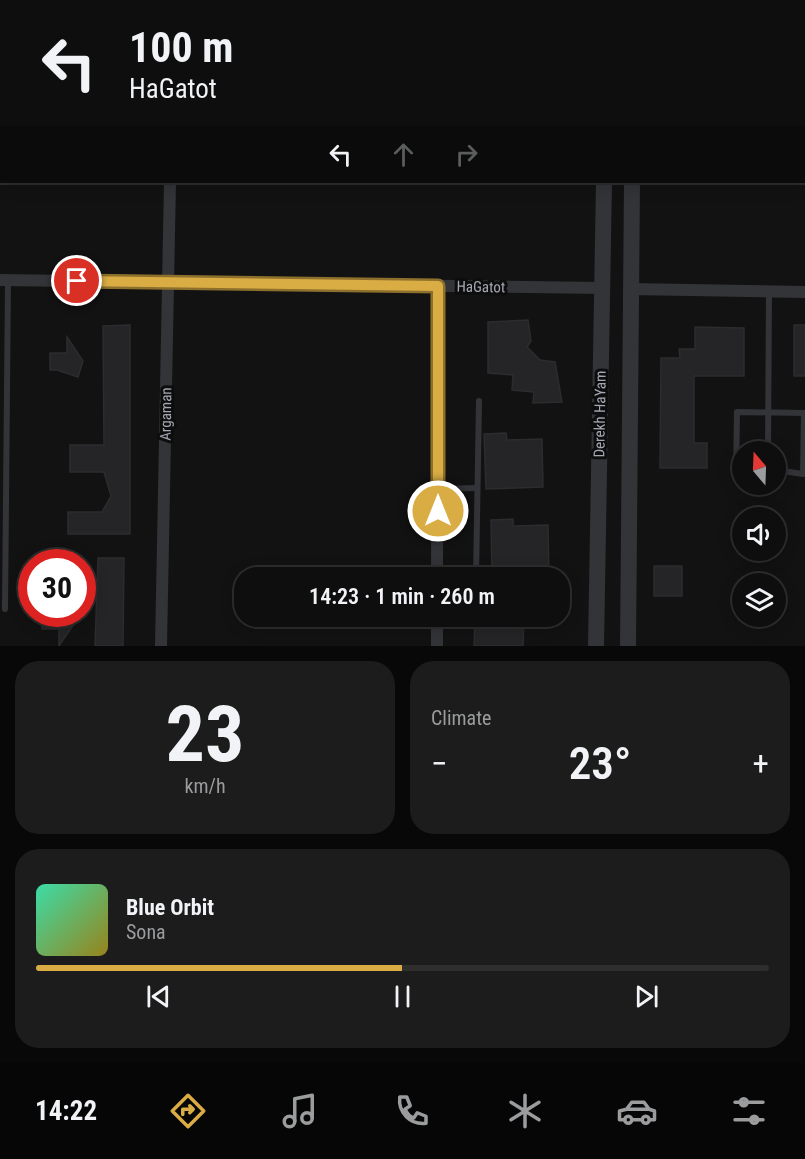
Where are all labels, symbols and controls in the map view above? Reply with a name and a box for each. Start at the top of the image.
text: 100 m [129,23,234,72]
icon: left [30,24,108,102]
text: HaGatot [129,73,217,105]
icon: left [324,138,357,171]
icon: ahead [387,138,420,171]
icon: right [450,138,483,171]
pin [51,255,102,306]
icon: arrive [60,264,93,297]
street label: HaGatot [456,278,506,296]
street label: Derekh HaYam [590,370,610,458]
street label: Argaman [157,387,175,441]
north arrow [732,441,786,495]
map controls [732,441,786,627]
position arrow [406,479,470,543]
button: sound [732,507,786,561]
speed limit sign: 30 [18,549,96,627]
button: layers [732,573,786,627]
text: 14:23 · 1 min · 260 m [309,584,495,609]
text: 23 [166,689,244,780]
text: Climate [431,706,491,730]
text: 23° [569,737,631,790]
text: − [431,744,448,783]
text: + [753,744,769,783]
text: km/h [184,774,226,798]
text: Blue Orbit [126,895,214,920]
text: Sona [126,920,166,944]
icon: previous [142,980,175,1013]
icon: pause [386,980,419,1013]
icon: next [630,980,663,1013]
icon: directions [167,1090,209,1132]
icon: music [279,1090,321,1132]
icon: phone [391,1090,433,1132]
icon: climate [504,1090,546,1132]
icon: car [616,1090,658,1132]
icon: filters [728,1090,770,1132]
text: 14:22 [35,1095,97,1127]

